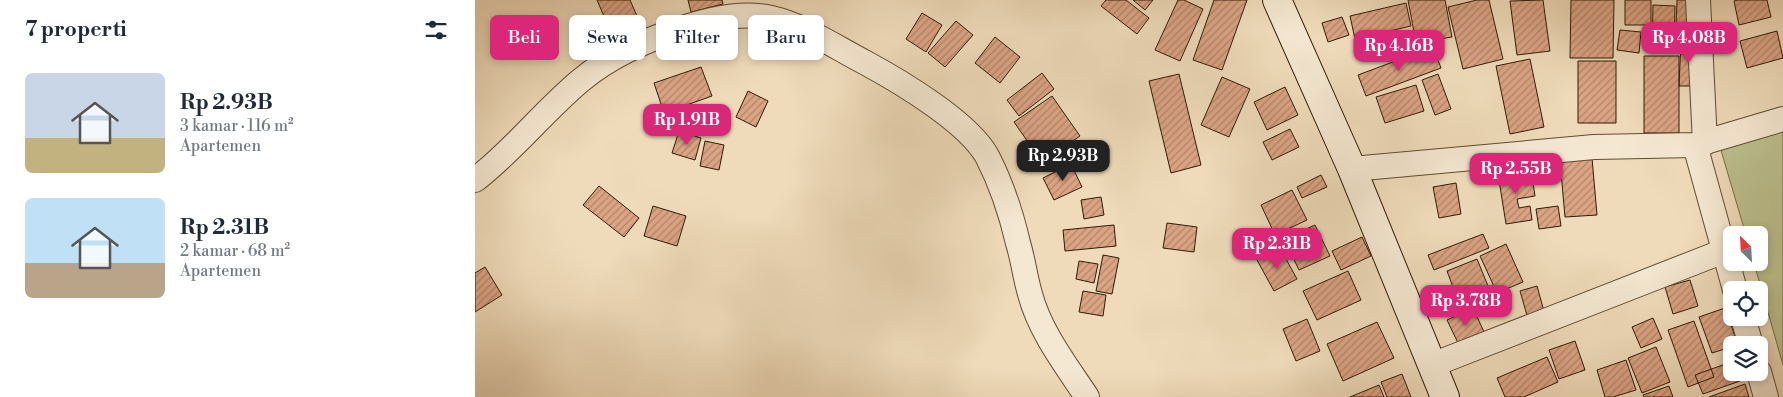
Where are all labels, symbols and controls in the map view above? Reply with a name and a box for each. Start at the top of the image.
chip: Beli [490,15,559,60]
chip: Sewa [569,15,646,60]
chip: Filter [656,15,738,60]
chip: Baru [748,15,824,60]
icon: filters [422,16,450,44]
text: 7 properti [25,17,127,43]
pin: Rp 4.08B [1637,22,1741,64]
text: Rp 4.08B [1652,28,1726,48]
pin: Rp 4.16B [1347,30,1451,72]
text: Rp 4.16B [1365,36,1434,56]
text: Rp 2.93B [180,90,273,116]
icon: home [65,93,125,153]
pin: Rp 1.91B [635,104,739,146]
text: Rp 1.91B [654,110,720,130]
text: 3 kamar · 116 m² [180,116,294,136]
text: Apartemen [180,136,261,156]
pin: Rp 2.93B [1011,140,1115,182]
text: Rp 2.93B [1028,146,1098,166]
pin: Rp 2.55B [1464,152,1568,195]
text: Rp 2.55B [1481,159,1551,179]
text: Rp 2.31B [180,215,269,241]
icon: home [65,218,125,278]
north arrow [1723,226,1767,271]
map controls [1723,226,1768,381]
pin: Rp 2.31B [1225,228,1329,270]
text: Rp 2.31B [1243,234,1311,254]
text: 2 kamar · 68 m² [180,241,290,261]
text: Apartemen [180,261,261,281]
button: locate [1723,281,1768,326]
pin: Rp 3.78B [1414,284,1518,327]
text: Rp 3.78B [1431,291,1501,311]
button: layers [1723,336,1768,381]

